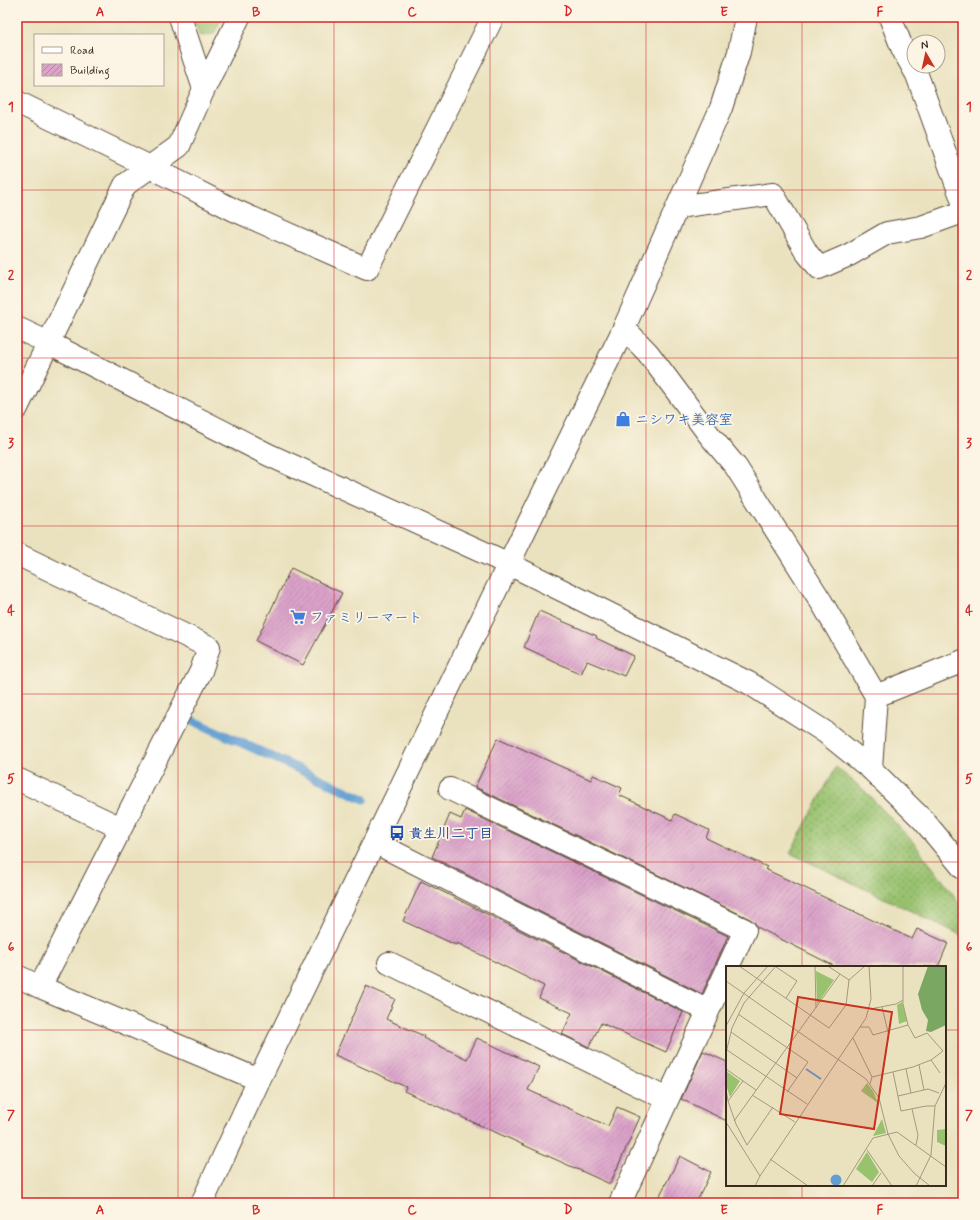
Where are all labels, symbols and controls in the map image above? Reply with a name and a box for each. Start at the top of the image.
text: A [96,4,104,21]
text: B [252,4,261,21]
text: C [407,4,417,21]
text: D [564,4,573,21]
text: E [720,4,728,21]
text: F [877,4,884,21]
legend [34,34,164,86]
north arrow [906,34,946,74]
text: N [920,38,929,53]
text: Road [70,43,94,59]
text: Building [70,63,110,80]
text: 1 [8,99,14,116]
text: 1 [966,99,972,116]
text: 2 [8,267,15,284]
text: 2 [966,267,973,284]
shop icon: ニシワキ美容室 [614,410,632,428]
place label: ニシワキ美容室 [635,411,733,429]
text: 3 [8,435,14,452]
text: 3 [966,435,972,452]
text: 4 [7,603,15,620]
text: 4 [965,603,973,620]
supermarket icon: ファミリーマート [289,608,307,626]
place label: ファミリーマート [310,609,423,627]
text: 5 [7,771,15,788]
text: 5 [965,771,973,788]
bus stop icon: 貴生川二丁目 [388,824,406,842]
place label: 貴生川二丁目 [409,825,493,843]
text: 6 [8,939,15,956]
text: 6 [966,939,973,956]
inset map [726,966,946,1186]
text: 7 [7,1107,15,1124]
text: 7 [965,1107,973,1124]
text: A [96,1202,104,1219]
text: B [252,1202,261,1219]
text: C [407,1202,417,1219]
text: D [564,1202,573,1219]
text: E [720,1202,728,1219]
text: F [877,1202,884,1219]

